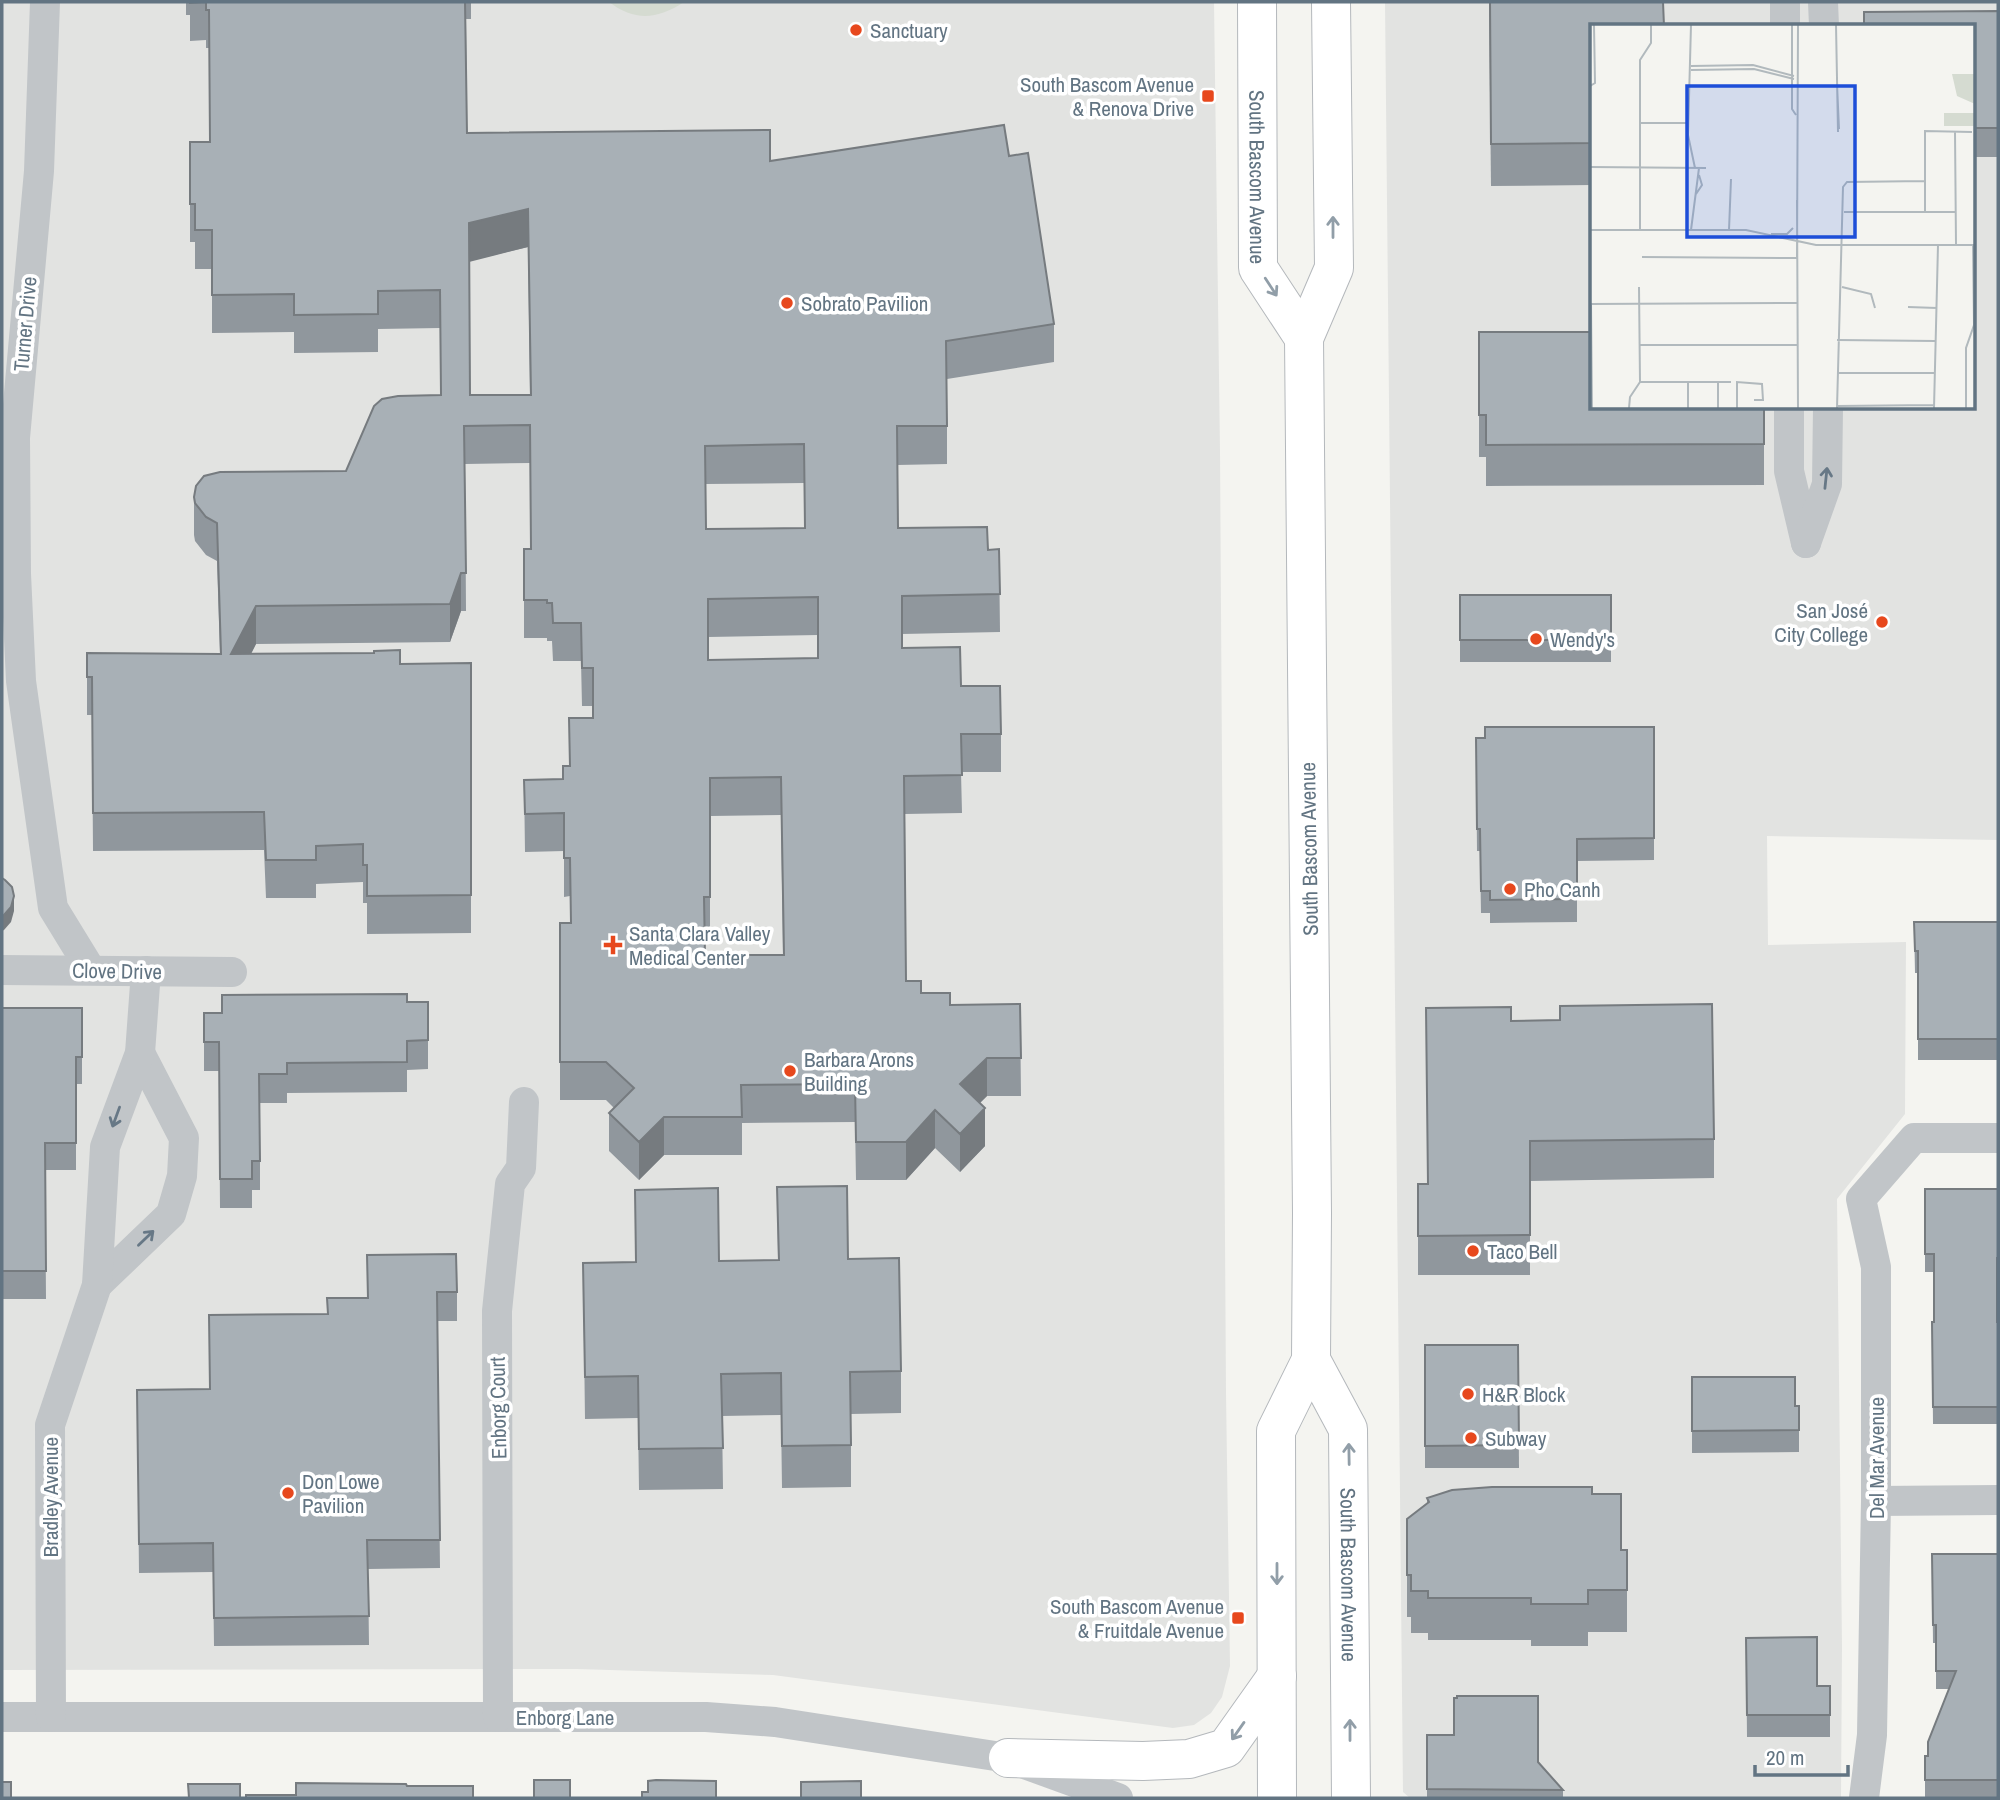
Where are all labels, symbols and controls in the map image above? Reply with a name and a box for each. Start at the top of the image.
place label: Sanctuary [870,16,948,45]
marker: Sanctuary [848,22,864,38]
inset map [1590,24,1976,410]
place label: South Bascom Avenue & Renova Drive [1020,70,1194,123]
marker: South Bascom Avenue & Renova Drive [1200,88,1216,104]
street label: South Bascom Avenue [1243,90,1272,264]
one-way arrow [1326,215,1340,238]
street label: Turner Drive [6,275,44,373]
one-way arrow [1264,276,1278,296]
place label: Sobrato Pavilion [801,289,928,318]
marker: Sobrato Pavilion [779,295,795,311]
one-way arrow [1819,467,1832,490]
place label: San José City College [1774,596,1868,649]
marker: San José City College [1874,614,1890,630]
place label: Wendy's [1550,625,1615,654]
marker: Wendy's [1528,631,1544,647]
street label: South Bascom Avenue [1293,762,1325,936]
place label: Pho Canh [1524,875,1601,904]
marker: Pho Canh [1502,881,1518,897]
place label: Santa Clara Valley Medical Center [629,919,771,972]
marker: Santa Clara Valley Medical Center [603,935,623,955]
street label: Clove Drive [72,956,162,986]
place label: Barbara Arons Building [804,1045,914,1098]
marker: Barbara Arons Building [782,1063,798,1079]
one-way arrow [109,1105,121,1127]
one-way arrow [137,1230,154,1247]
place label: Taco Bell [1487,1237,1557,1266]
marker: Taco Bell [1465,1243,1481,1259]
street label: Enborg Court [483,1356,513,1459]
place label: H&R Block [1482,1380,1566,1409]
marker: H&R Block [1460,1386,1476,1402]
street label: Del Mar Avenue [1862,1397,1891,1519]
place label: Subway [1485,1424,1547,1453]
marker: Subway [1463,1430,1479,1446]
street label: Bradley Avenue [36,1437,65,1557]
one-way arrow [1342,1442,1355,1465]
place label: Don Lowe Pavilion [302,1467,380,1520]
marker: Don Lowe Pavilion [280,1485,296,1501]
street label: South Bascom Avenue [1334,1488,1364,1662]
one-way arrow [1270,1562,1284,1585]
place label: South Bascom Avenue & Fruitdale Avenue [1050,1592,1224,1645]
marker: South Bascom Avenue & Fruitdale Avenue [1230,1610,1246,1626]
street label: Enborg Lane [516,1703,614,1732]
one-way arrow [1343,1719,1357,1742]
one-way arrow [1230,1721,1245,1740]
scale bar [1755,1734,1848,1778]
text: 20 m [1766,1743,1804,1772]

